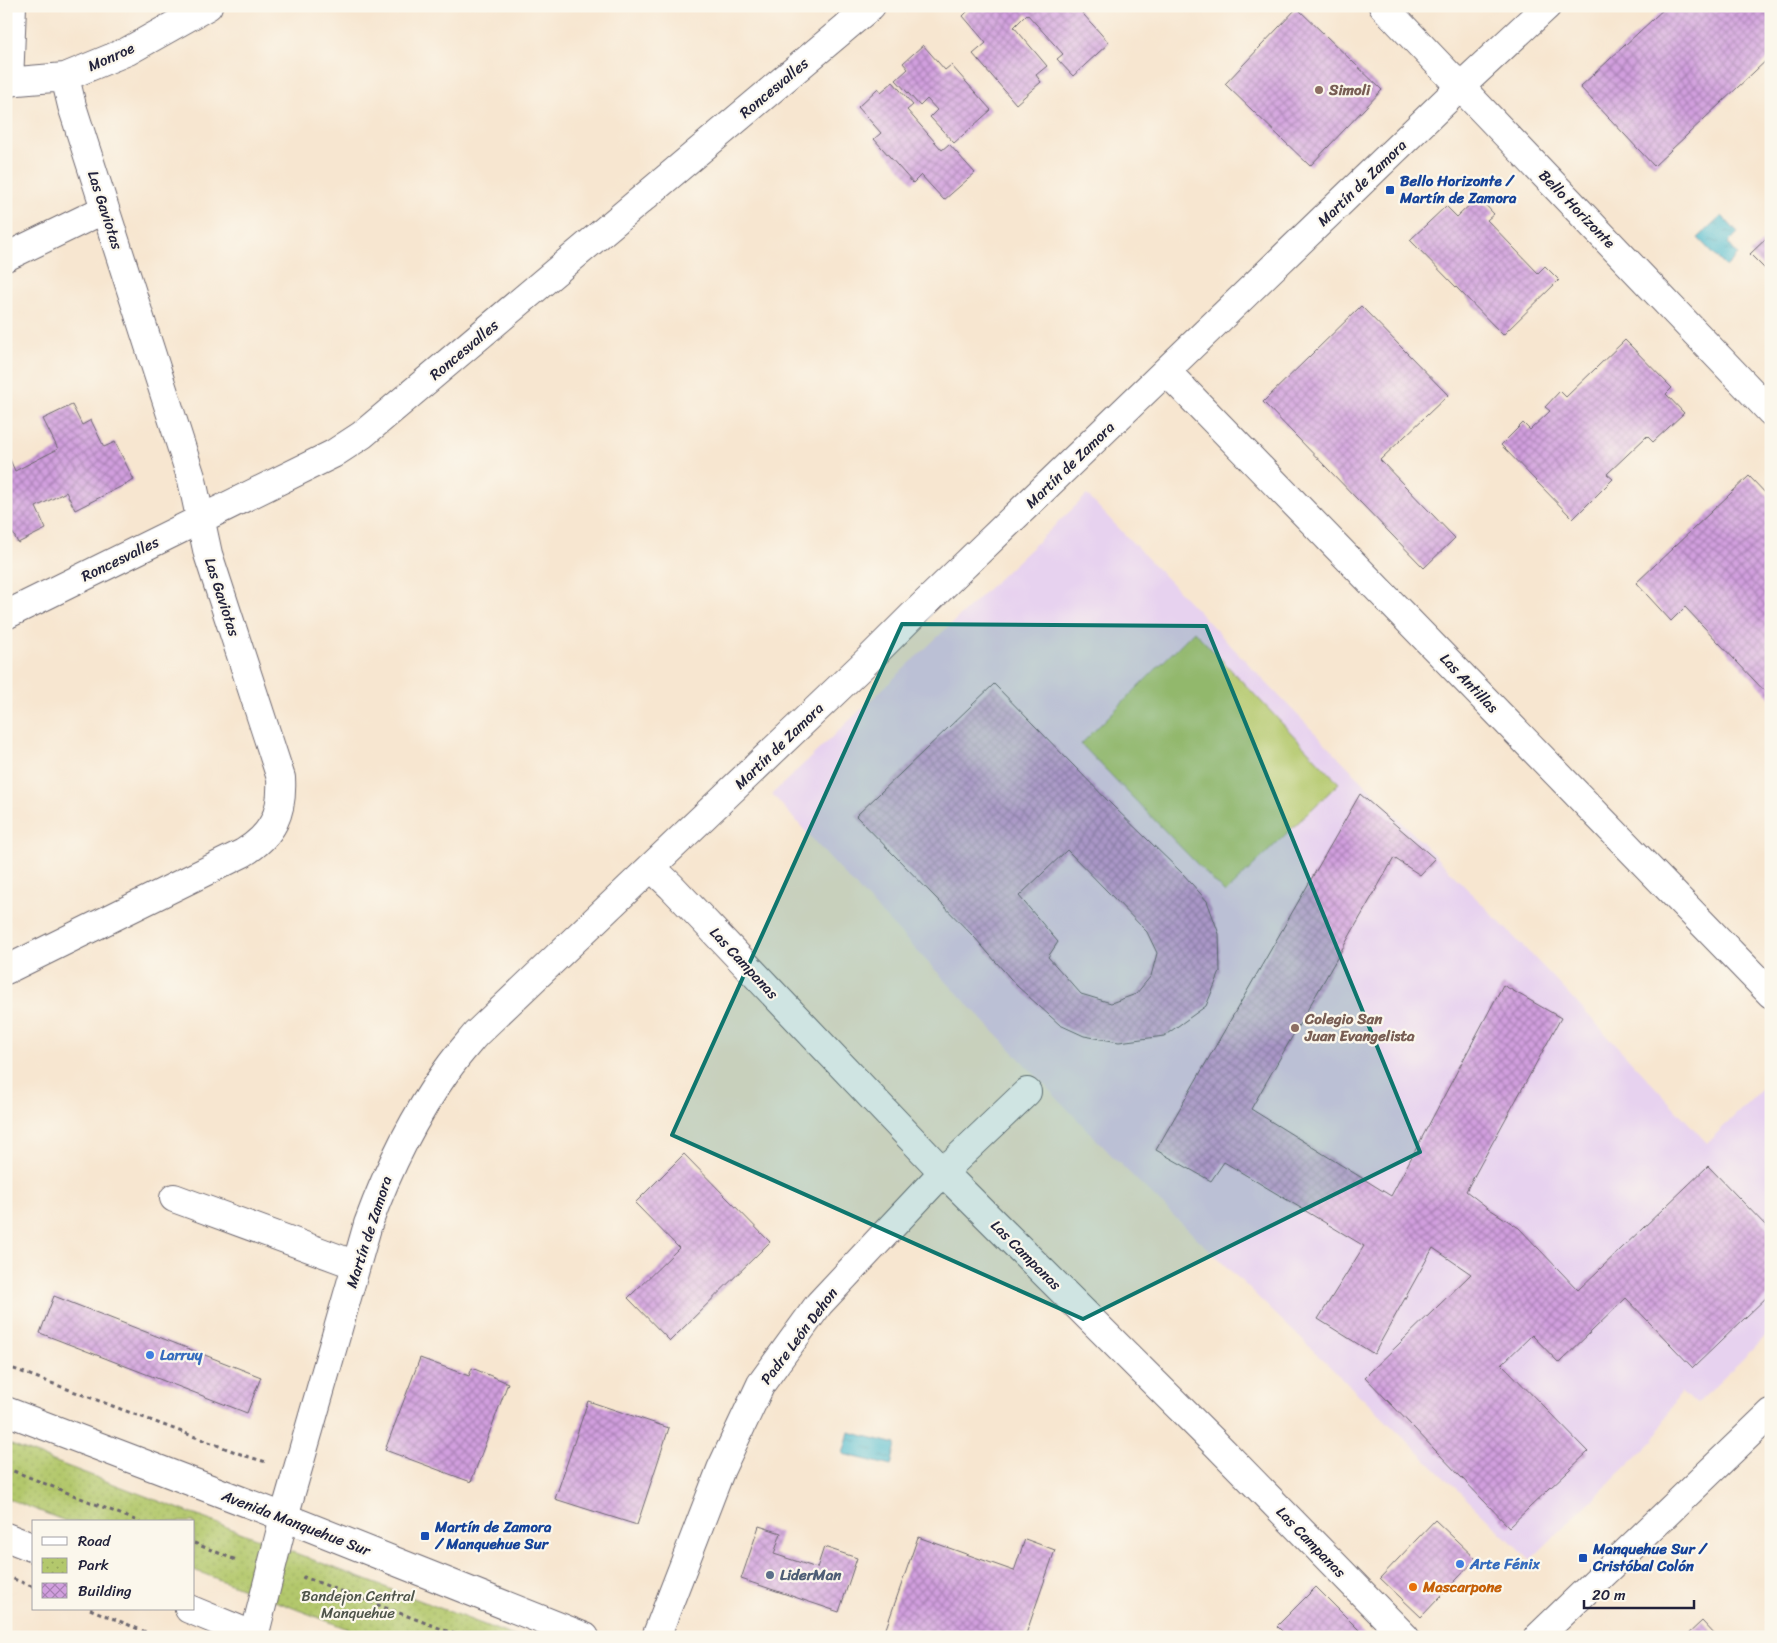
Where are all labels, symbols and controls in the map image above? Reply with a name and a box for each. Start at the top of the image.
street label: Monroe [83,35,139,79]
street label: Roncesvalles [734,51,815,125]
place label: Simoli [1328,77,1371,103]
marker: Simoli [1313,84,1325,96]
street label: Martín de Zamora [1311,133,1413,233]
street label: Bello Horizonte [1532,163,1622,255]
street label: Las Gaviotas [80,167,130,253]
place label: Bello Horizonte / Martín de Zamora [1399,168,1517,211]
marker: Bello Horizonte / Martín de Zamora [1384,184,1396,196]
street label: Roncesvalles [424,313,505,387]
street label: Martín de Zamora [1019,415,1121,515]
street label: Roncesvalles [77,529,163,589]
street label: Las Gaviotas [197,554,247,640]
street label: Las Antillas [1433,647,1505,720]
street label: Martín de Zamora [728,696,830,796]
street label: Las Campanas [703,921,785,1005]
place label: Colegio San Juan Evangelista [1304,1006,1415,1049]
marker: Colegio San Juan Evangelista [1289,1022,1301,1034]
street label: Martín de Zamora [339,1172,400,1291]
street label: Las Campanas [984,1213,1068,1297]
street label: Padre León Dehon [754,1282,844,1390]
place label: Larruy [160,1342,203,1368]
marker: Larruy [144,1349,156,1361]
street label: Avenida Manquehue Sur [217,1482,375,1564]
street label: Las Campanas [1270,1500,1352,1584]
place label: Martín de Zamora / Manquehue Sur [434,1514,552,1557]
legend [32,1520,195,1610]
text: Road [78,1528,111,1554]
marker: Martín de Zamora / Manquehue Sur [419,1530,431,1542]
place label: Manquehue Sur / Cristóbal Colón [1592,1536,1708,1579]
place label: Arte Fénix [1469,1551,1540,1577]
text: Park [78,1552,109,1578]
marker: Manquehue Sur / Cristóbal Colón [1577,1552,1589,1564]
marker: Arte Fénix [1454,1558,1466,1570]
place label: LiderMan [780,1562,842,1588]
marker: LiderMan [764,1569,776,1581]
place label: Mascarpone [1422,1574,1502,1600]
text: Building [78,1578,132,1604]
scale bar [1584,1578,1694,1610]
marker: Mascarpone [1407,1581,1419,1593]
text: 20 m [1592,1582,1626,1608]
park label: Bandejon Central Manquehue [301,1583,416,1626]

